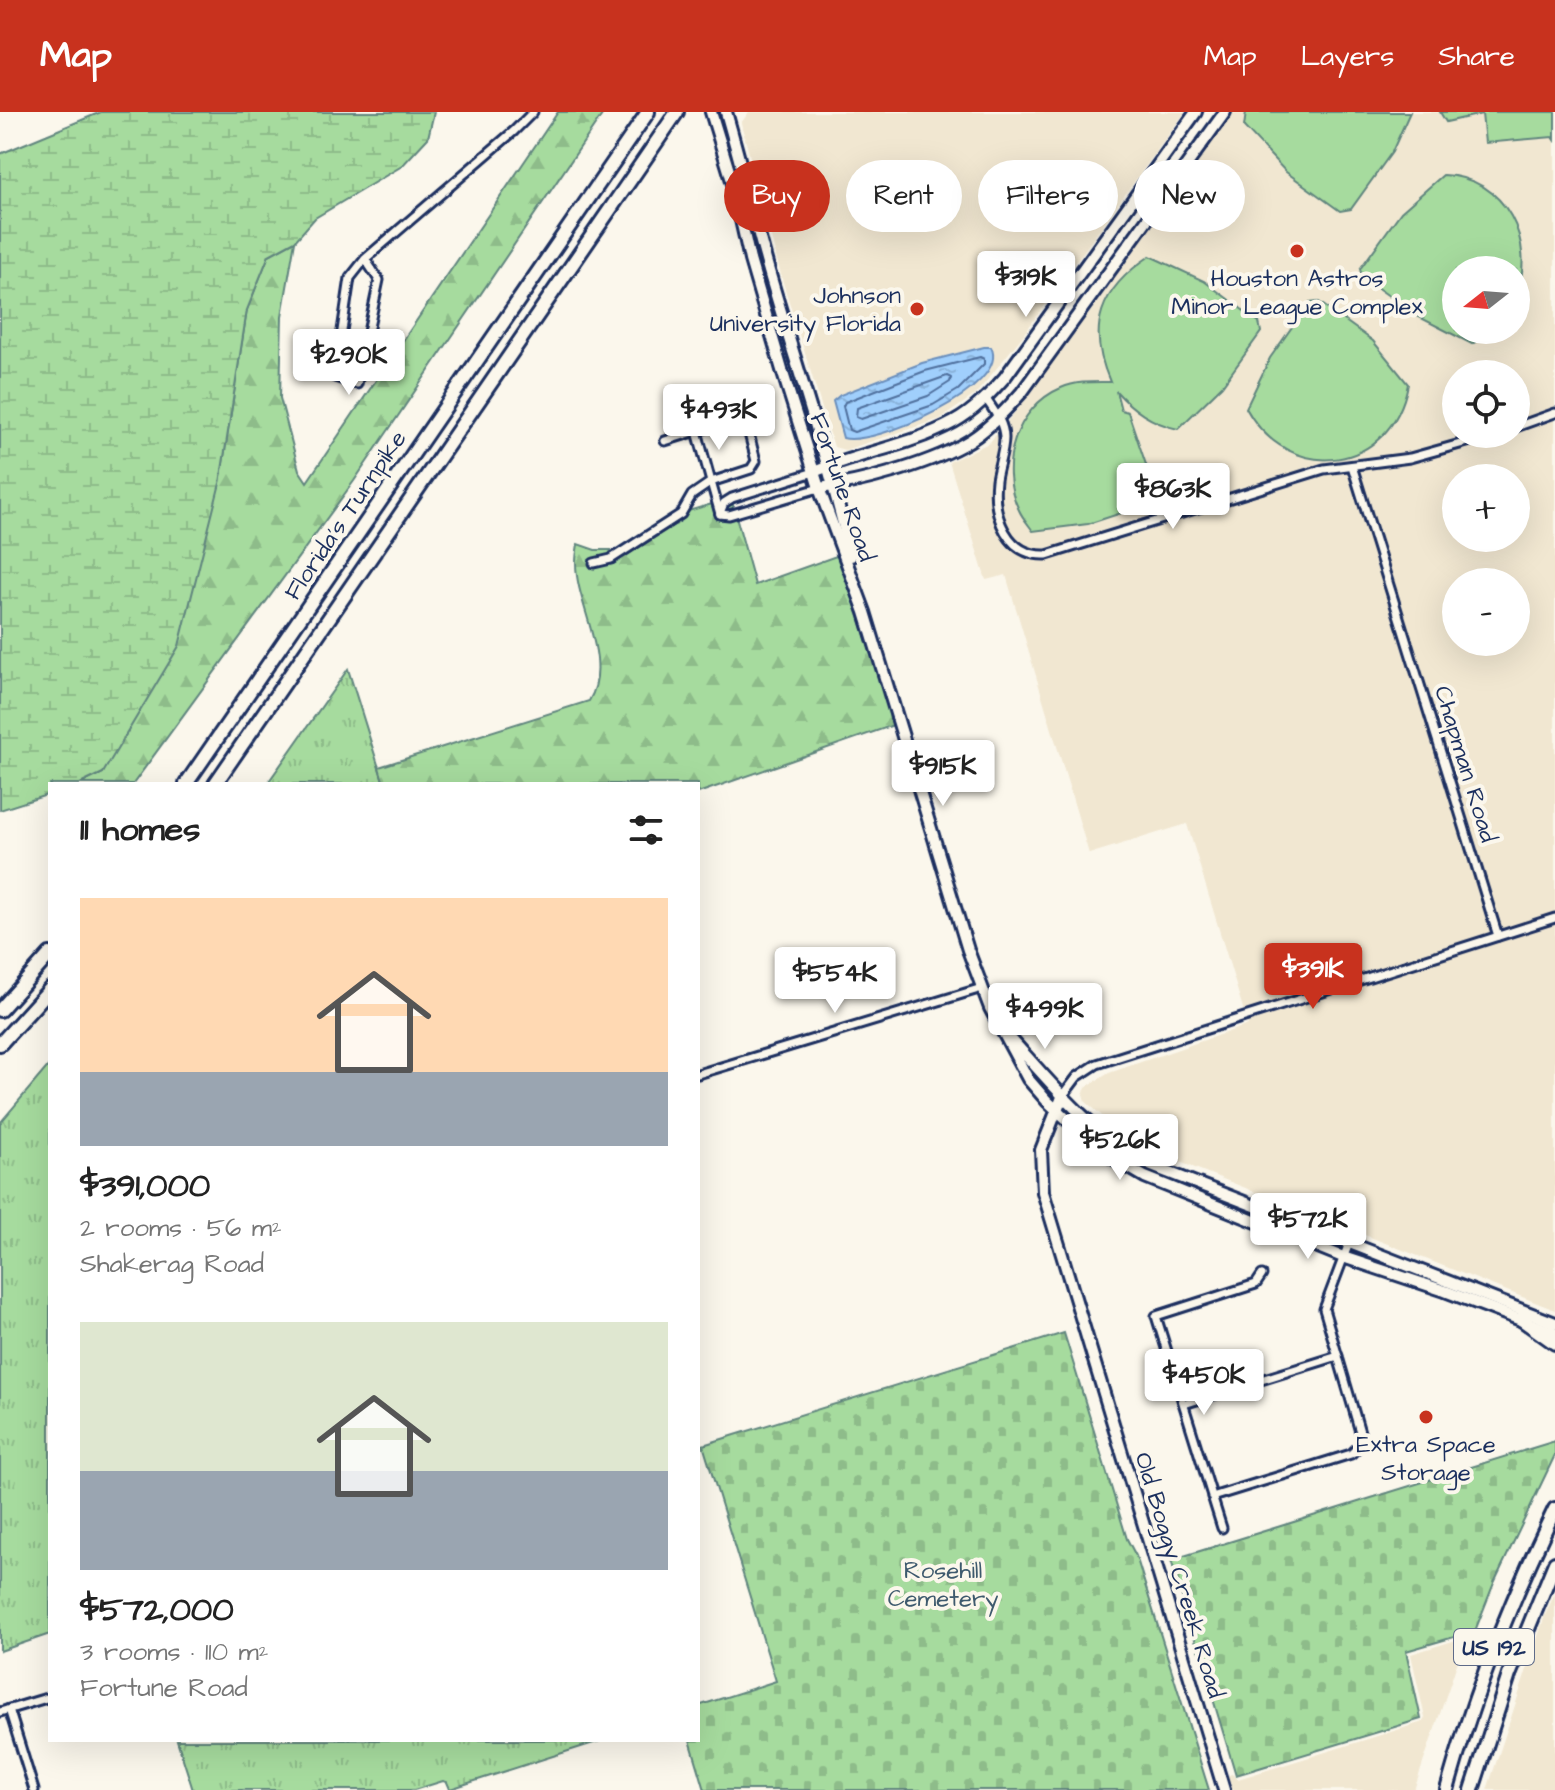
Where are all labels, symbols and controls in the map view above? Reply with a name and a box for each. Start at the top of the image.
text: Map [40,30,112,82]
text: Map [1204,37,1257,76]
text: Layers [1301,37,1394,76]
text: Share [1438,37,1515,76]
chip: Buy [724,160,830,232]
chip: Rent [846,160,962,232]
chip: Filters [978,160,1118,232]
chip: New [1134,160,1245,232]
marker: Houston Astros Minor League Complex [1288,242,1306,260]
pin: $319K [970,251,1082,319]
north arrow [1442,256,1530,344]
map controls [1442,256,1530,656]
text: $319K [995,259,1057,295]
place label: Houston Astros Minor League Complex [1171,262,1423,325]
place label: Johnson University Florida [710,279,901,342]
marker: Johnson University Florida [908,300,926,318]
pin: $290K [293,329,405,397]
text: $290K [311,337,387,373]
button: locate [1442,360,1530,448]
pin: $493K [663,384,775,452]
text: $493K [681,392,757,428]
street label: Fortune Road [801,409,883,566]
street label: Florida's Turnpike [276,424,415,607]
pin: $863K [1117,463,1229,531]
button: + [1442,464,1530,552]
text: $863K [1135,471,1211,507]
button: − [1442,568,1530,656]
street label: Chapman Road [1425,682,1505,847]
pin: $915K [887,740,999,808]
text: $915K [910,748,976,784]
text: 11 homes [80,806,200,854]
icon: filters [624,808,668,852]
pin: $391K [1257,943,1369,1011]
pin: $554K [779,947,891,1015]
icon: home [302,950,446,1094]
text: $391K [1282,951,1344,987]
text: $554K [793,955,877,991]
pin: $499K [989,983,1101,1051]
text: $499K [1006,991,1084,1027]
pin: $526K [1064,1114,1176,1182]
text: $526K [1080,1122,1160,1158]
text: $391,000 [80,1162,210,1210]
pin: $572K [1252,1193,1364,1261]
text: $572K [1268,1201,1348,1237]
text: 2 rooms · 56 m² [80,1210,282,1246]
text: Shakerag Road [80,1246,264,1282]
pin: $450K [1148,1349,1260,1417]
text: $450K [1163,1357,1245,1393]
icon: home [302,1374,446,1518]
marker: Extra Space Storage [1417,1408,1435,1426]
place label: Extra Space Storage [1356,1428,1496,1491]
street label: Old Boggy Creek Road [1124,1448,1233,1703]
park label: Rosehill Cemetery [888,1554,998,1617]
text: $572,000 [80,1586,234,1634]
road number: US 192 [1454,1629,1534,1665]
text: 3 rooms · 110 m² [80,1634,268,1670]
text: Fortune Road [80,1670,248,1706]

